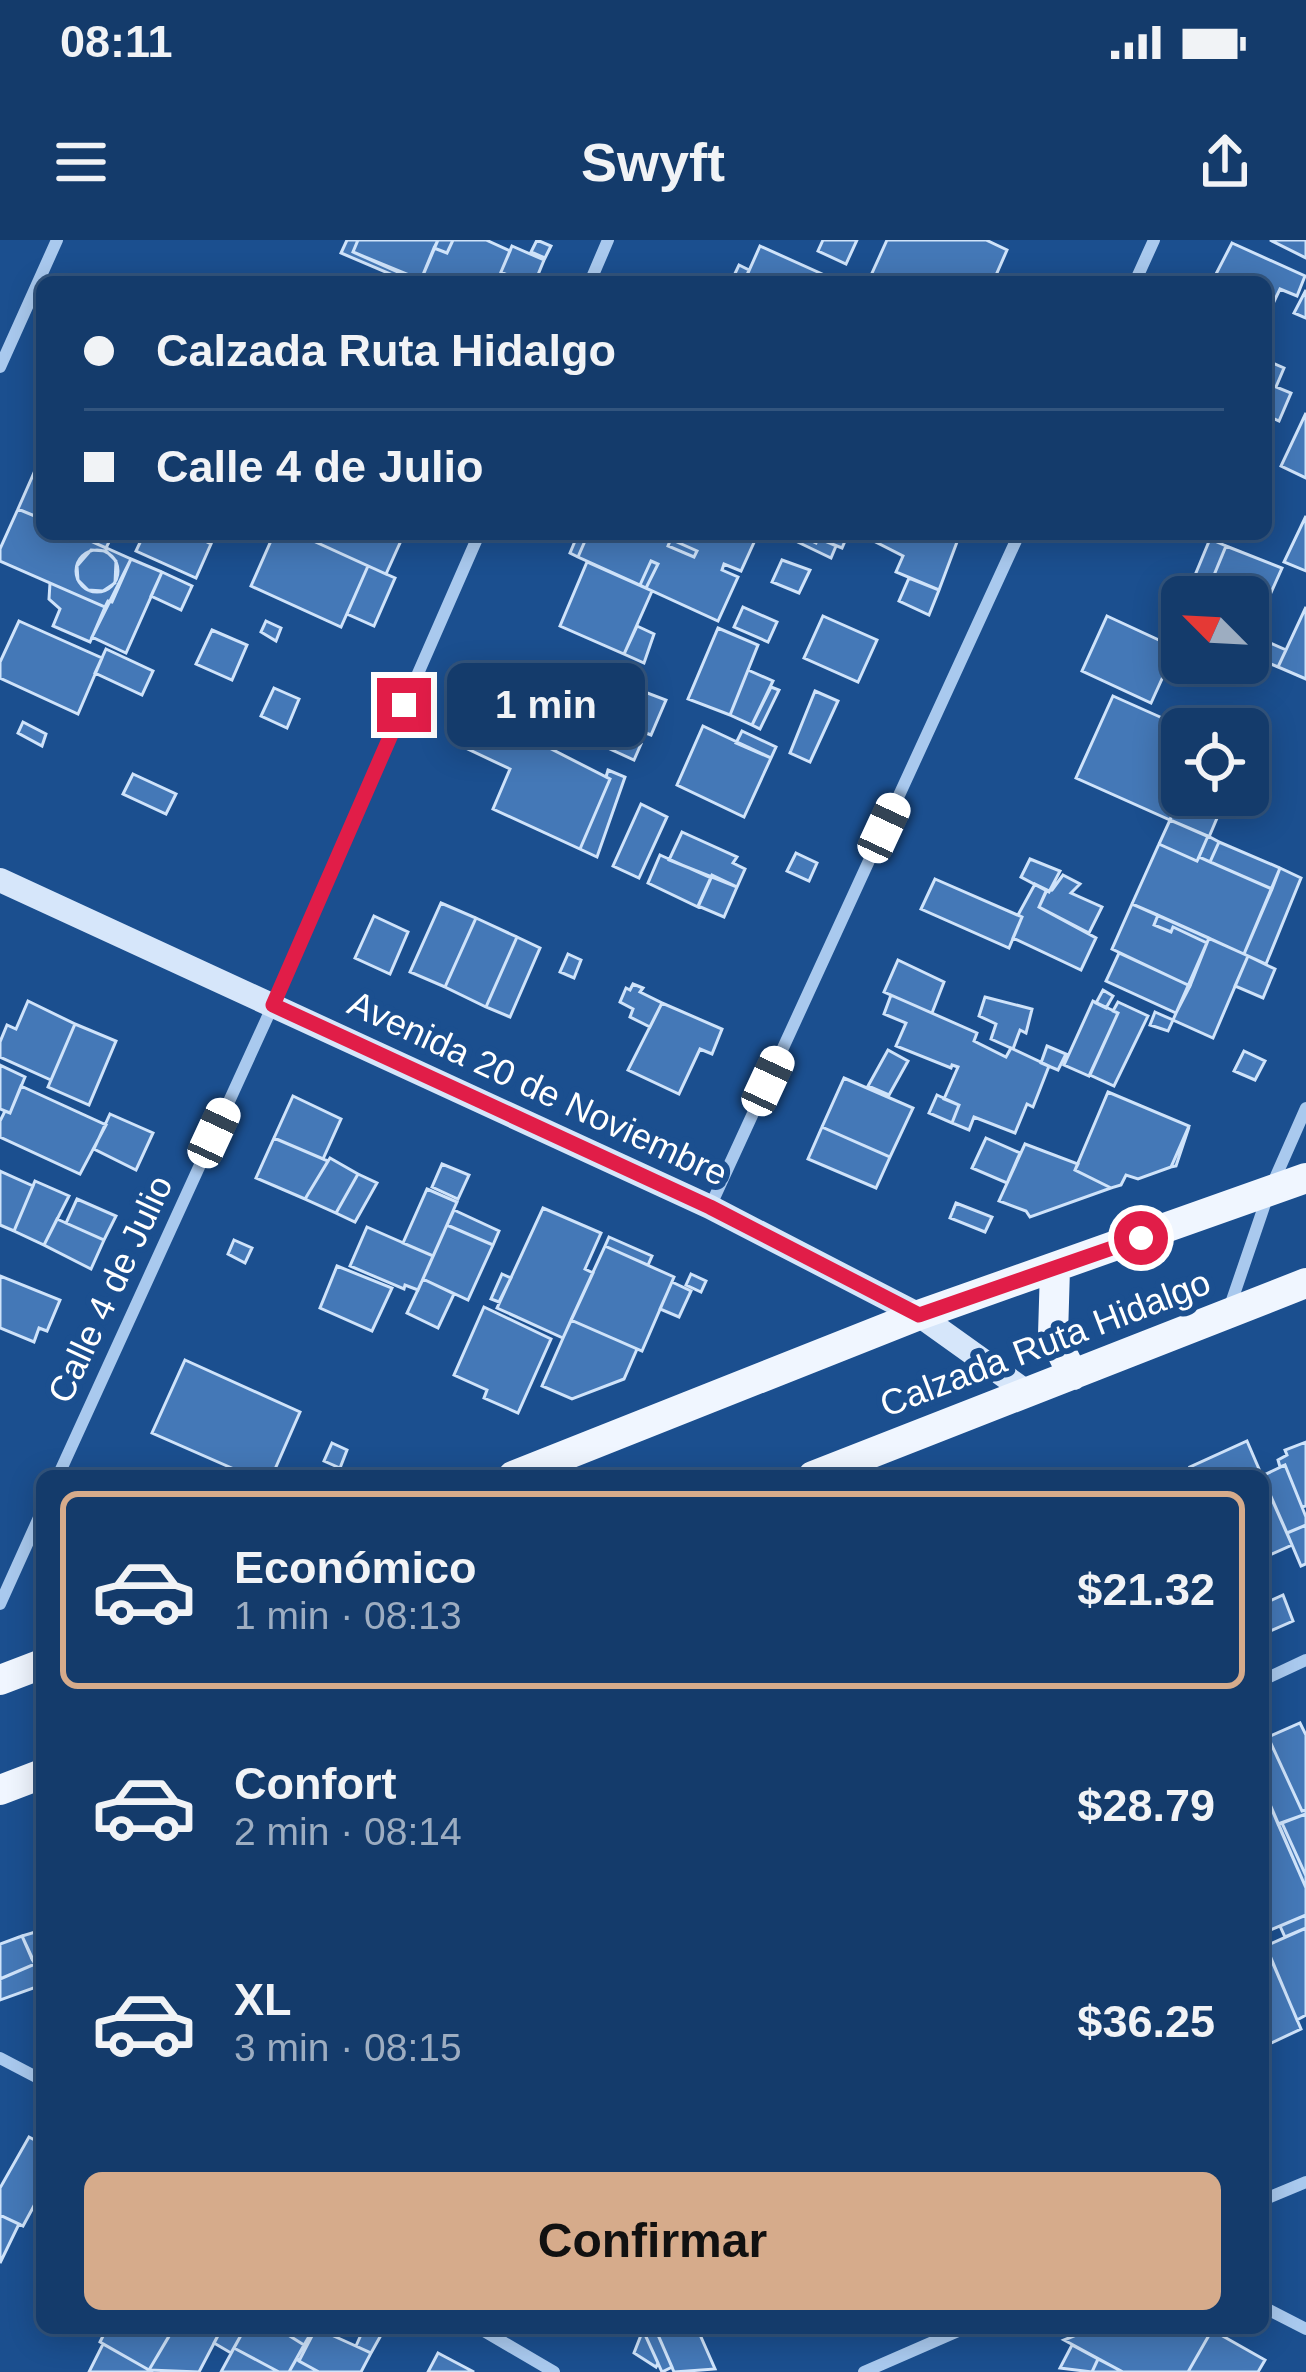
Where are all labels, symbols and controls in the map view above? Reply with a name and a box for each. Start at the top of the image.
text: 08:11 [60,16,173,67]
icon: menu [48,129,114,195]
icon: share [1192,129,1258,195]
text: Swyft [581,132,725,192]
text: Calzada Ruta Hidalgo [156,325,616,376]
text: Calle 4 de Julio [156,441,484,492]
north arrow [1161,576,1269,684]
map controls [1161,576,1269,816]
callout: 1 min [446,663,644,747]
route end [377,678,431,732]
text: 1 min [495,683,597,726]
button: locate [1161,708,1269,816]
car [852,788,916,868]
street label: Avenida 20 de Noviembre [342,982,734,1194]
car [736,1041,800,1121]
car [182,1093,246,1173]
street label: Calle 4 de Julio [39,1169,181,1409]
route start [1114,1211,1168,1265]
street label: Calzada Ruta Hidalgo [874,1261,1216,1425]
icon: car [90,1536,198,1644]
text: Económico [234,1542,477,1593]
text: $21.32 [1077,1564,1215,1615]
text: 1 min · 08:13 [234,1594,462,1637]
icon: car [90,1752,198,1860]
text: Confort [234,1758,396,1809]
text: $28.79 [1077,1780,1215,1831]
text: 2 min · 08:14 [234,1810,462,1853]
icon: car [90,1968,198,2076]
text: XL [234,1974,292,2025]
text: $36.25 [1077,1996,1215,2047]
text: 3 min · 08:15 [234,2026,462,2069]
button: Confirmar [84,2172,1221,2310]

